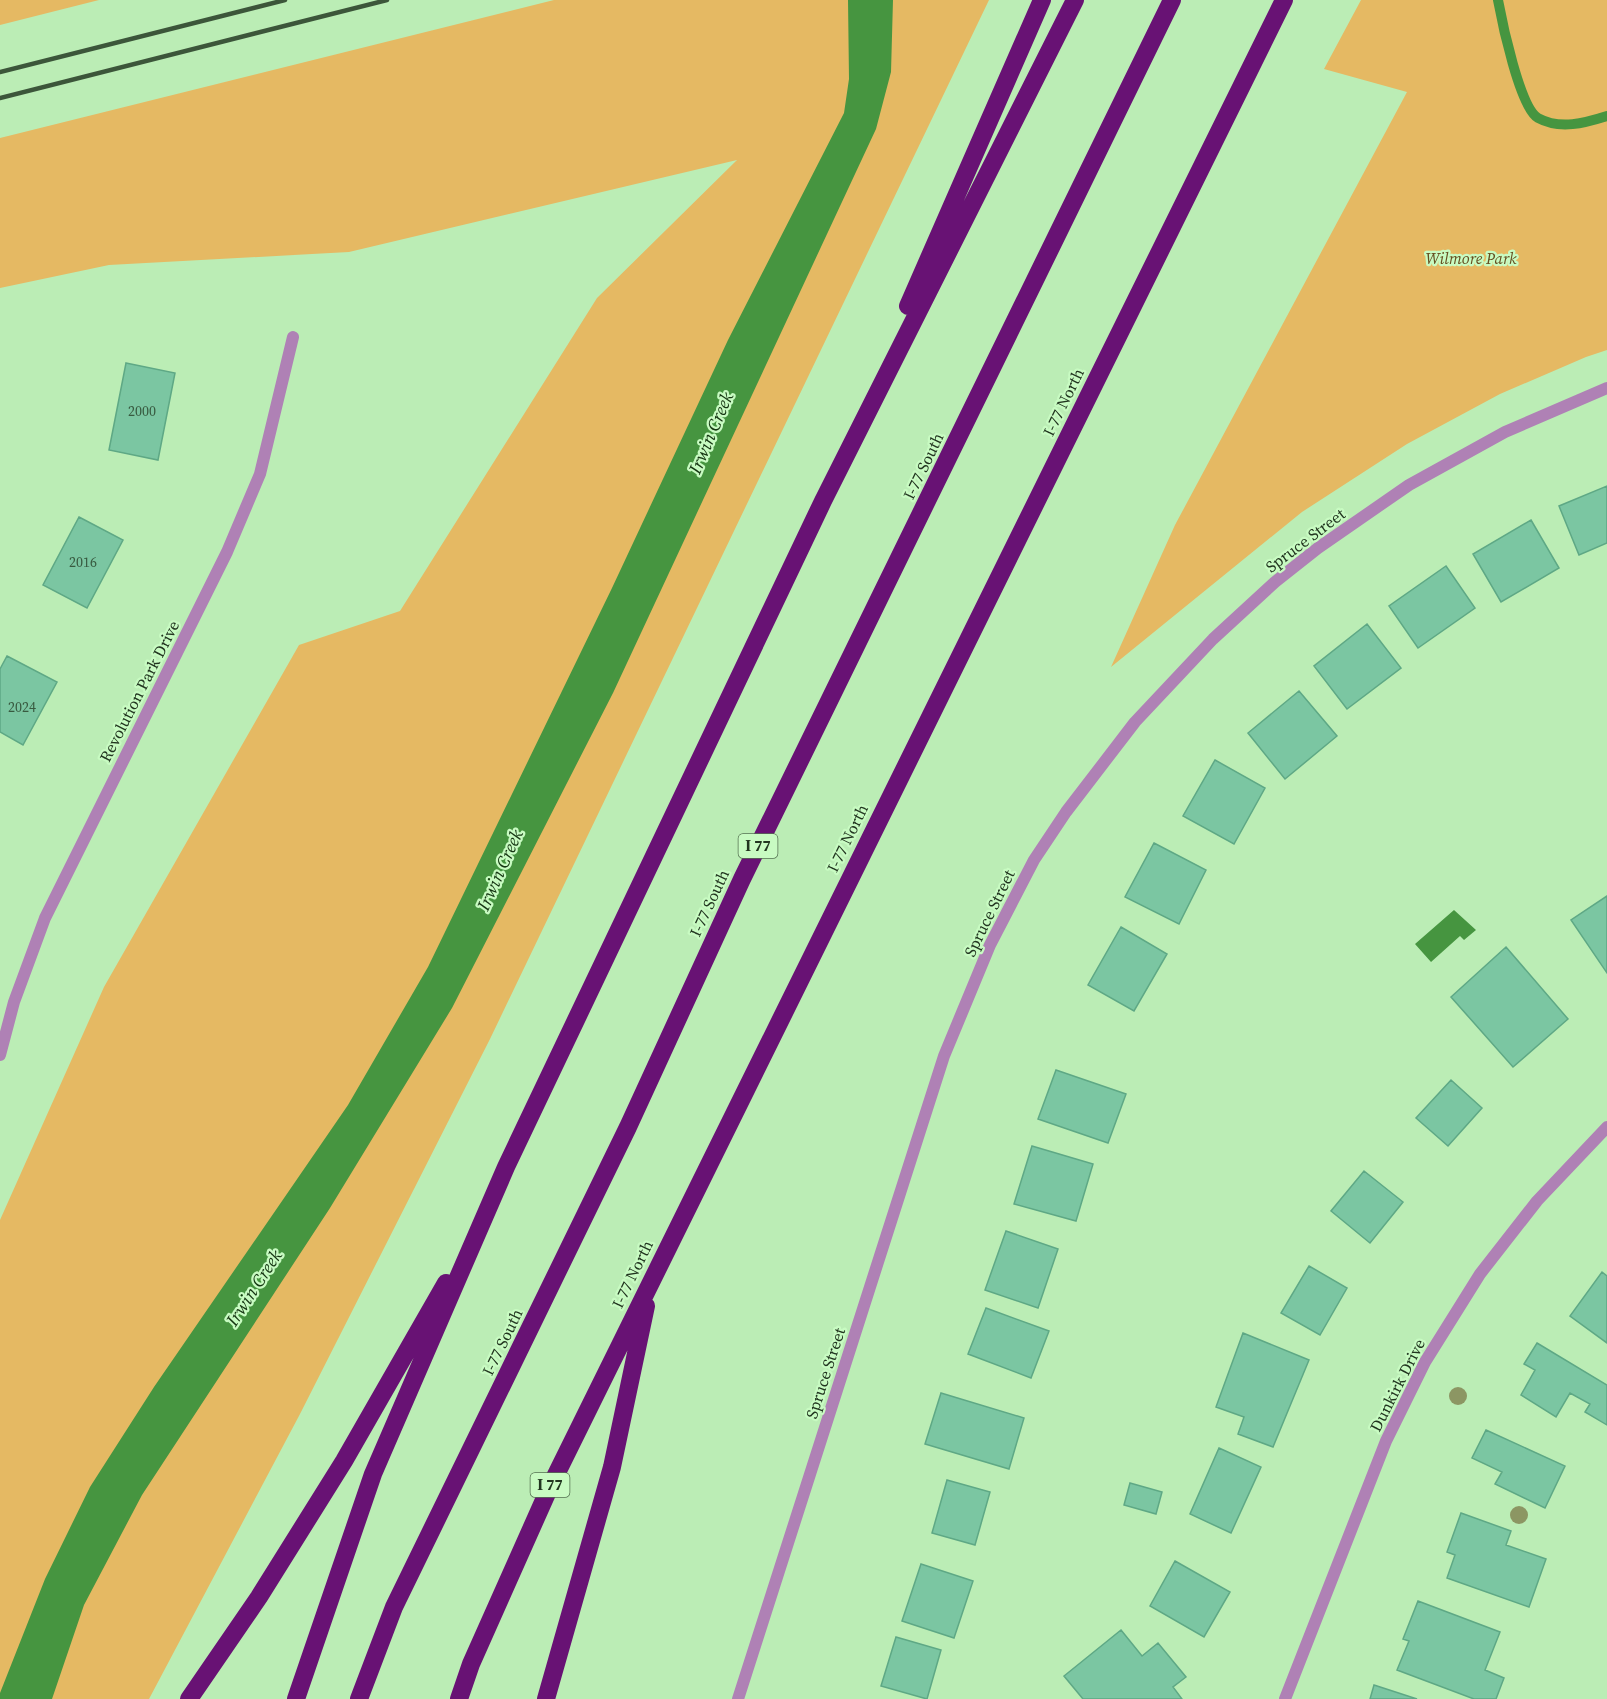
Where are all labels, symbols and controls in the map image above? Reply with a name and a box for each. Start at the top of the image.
park label: Wilmore Park [1425,247,1517,269]
street label: I-77 North [1037,364,1089,440]
water label: Irwin Creek [682,388,739,478]
house number: 2000 [128,401,156,421]
street label: I-77 South [897,429,949,503]
street label: Spruce Street [1261,502,1350,577]
house number: 2016 [69,552,97,572]
street label: Revolution Park Drive [94,617,184,765]
house number: 2024 [8,697,36,717]
street label: I-77 North [821,800,873,876]
water label: Irwin Creek [470,825,529,915]
road number: I 77 [738,834,777,858]
street label: Spruce Street [958,865,1020,960]
street label: I-77 South [684,866,734,940]
street label: I-77 North [606,1236,658,1312]
water label: Irwin Creek [219,1244,288,1332]
street label: I-77 South [476,1305,528,1379]
street label: Spruce Street [800,1324,850,1421]
street label: Dunkirk Drive [1364,1335,1430,1435]
road number: I 77 [530,1473,570,1497]

